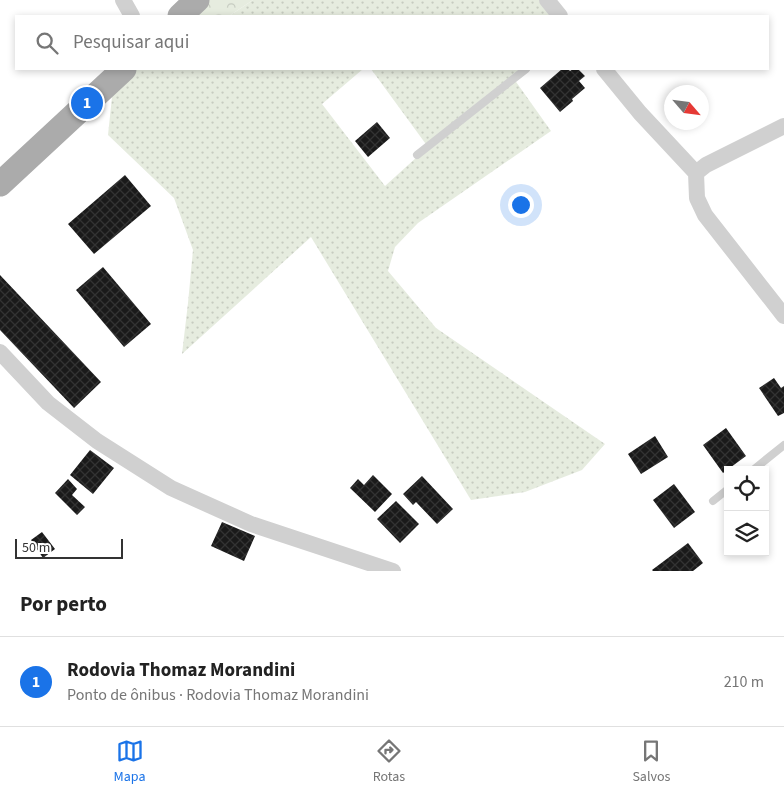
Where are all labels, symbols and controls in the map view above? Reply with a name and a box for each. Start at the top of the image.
search box [15,15,769,70]
icon: search [33,29,61,57]
text: Pesquisar aqui [73,29,189,56]
pin: 1 [71,84,103,122]
north arrow [664,85,709,130]
your location [508,192,534,218]
map controls [724,466,769,556]
button: locate [724,466,769,511]
button: layers [724,511,769,556]
scale bar [15,536,122,559]
text: 50 m [22,538,50,558]
text: Por perto [20,589,107,619]
text: Rodovia Thomaz Morandini [67,657,295,684]
text: 1 [32,671,40,693]
text: 210 m [724,671,764,693]
text: Ponto de ônibus · Rodovia Thomaz Morandini [67,684,369,706]
tab: Mapa [114,737,145,787]
tab: Rotas [373,737,405,787]
tab: Salvos [632,737,670,787]

